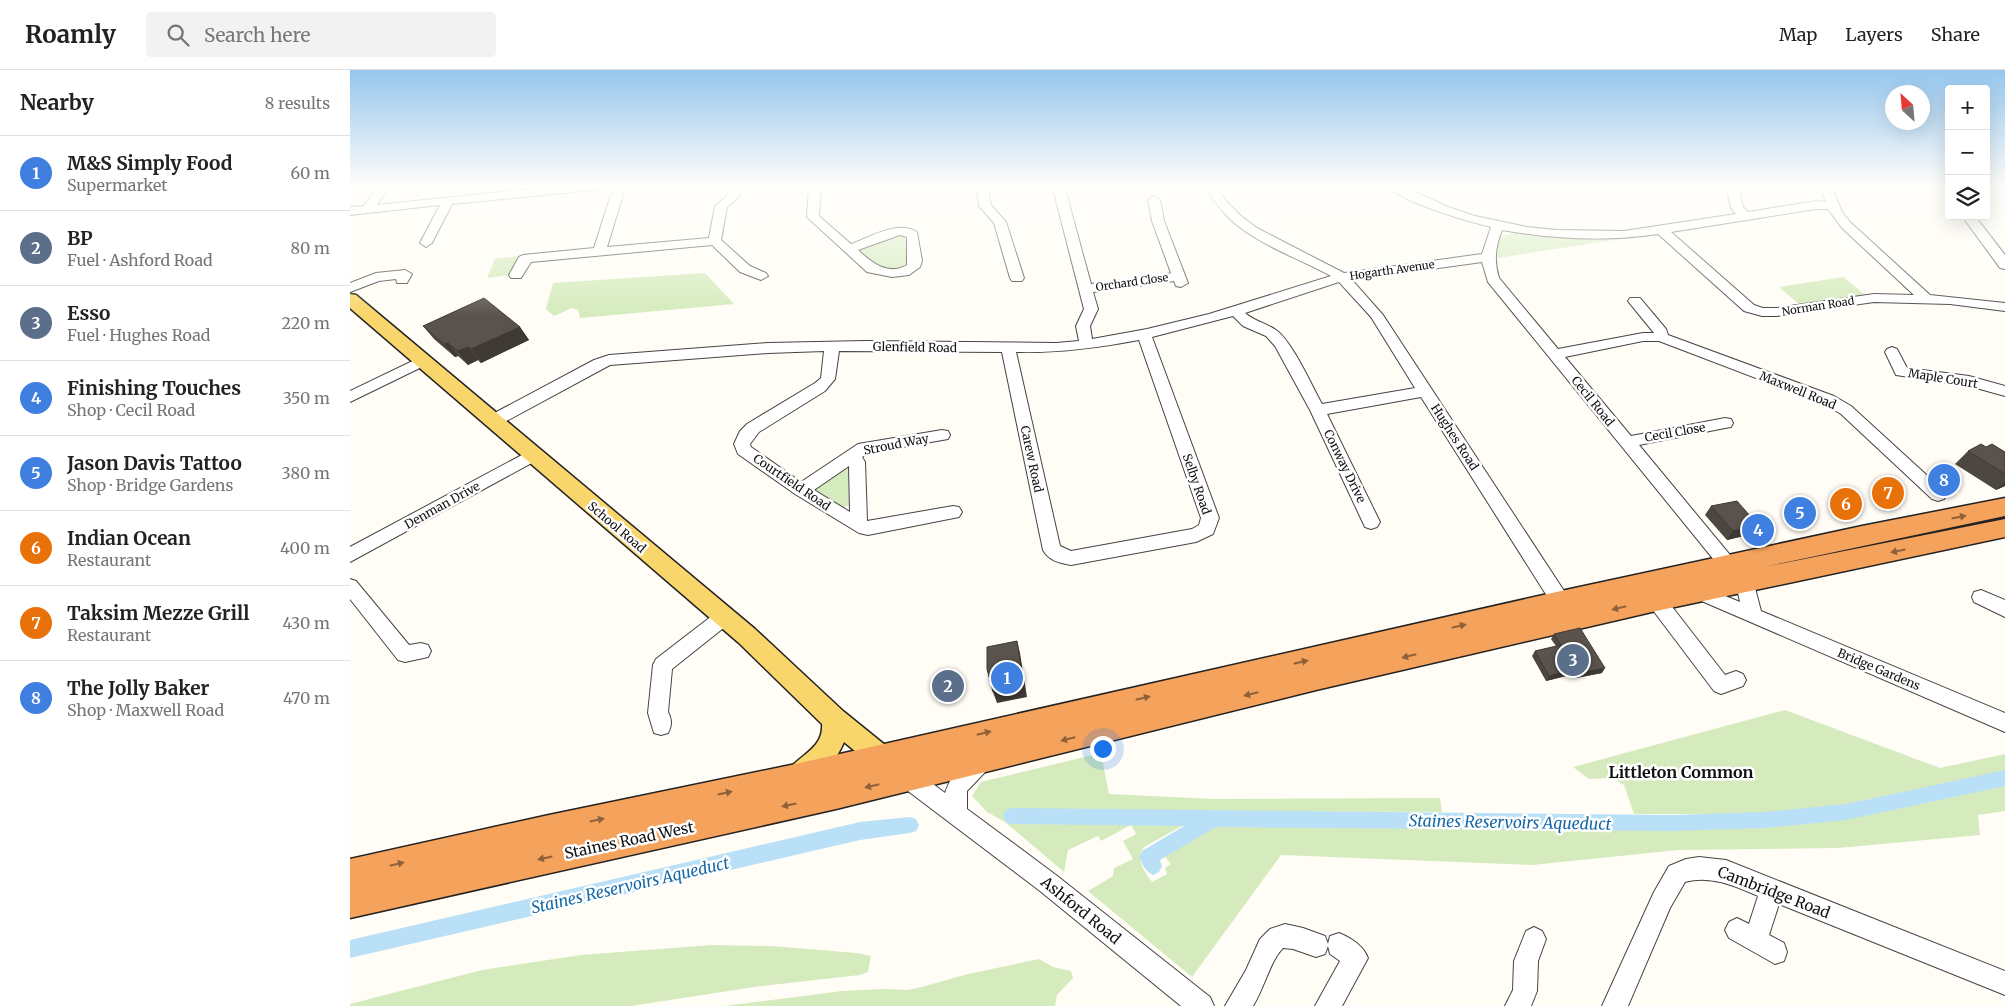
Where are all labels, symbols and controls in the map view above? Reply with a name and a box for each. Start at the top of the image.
search box [146,12,496,57]
text: Roamly [25,19,116,50]
icon: search [164,21,192,49]
text: Search here [204,23,310,47]
text: Map [1779,23,1817,46]
text: Layers [1845,23,1903,46]
text: Share [1931,23,1980,46]
north arrow [1885,85,1930,130]
map controls [1945,85,1990,220]
button: + [1945,85,1990,130]
text: Nearby [20,89,94,116]
text: 8 results [265,93,330,113]
button: − [1945,130,1990,175]
text: M&S Simply Food [67,151,233,175]
text: 1 [32,163,40,183]
text: 60 m [290,163,330,183]
text: Supermarket [67,175,168,195]
button: layers [1945,175,1990,220]
text: BP [67,226,93,250]
text: 2 [31,238,41,258]
text: 80 m [291,238,330,258]
text: Fuel · Ashford Road [67,250,213,270]
street label: Hogarth Avenue [1349,257,1435,283]
street label: Orchard Close [1095,270,1169,294]
street label: Norman Road [1781,293,1856,319]
text: Esso [67,301,110,325]
text: 3 [31,313,41,333]
text: 220 m [282,313,330,333]
text: Fuel · Hughes Road [67,325,210,345]
street label: Glenfield Road [873,339,957,355]
street label: Maple Court [1907,365,1979,391]
street label: Maxwell Road [1757,368,1839,412]
street label: Cecil Road [1568,373,1618,429]
text: Finishing Touches [67,376,241,400]
text: 4 [31,388,41,408]
text: 350 m [283,388,330,408]
text: Shop · Cecil Road [67,400,195,420]
street label: Hughes Road [1428,401,1482,473]
street label: Cecil Close [1643,419,1707,445]
street label: Carew Road [1018,424,1046,494]
street label: Conway Drive [1321,427,1369,505]
street label: Stroud Way [862,430,930,458]
text: Jason Davis Tattoo [67,451,242,475]
street label: Courtfield Road [750,451,834,513]
street label: Selby Road [1180,452,1214,516]
pin: 8 [1928,461,1960,499]
text: 5 [31,463,41,483]
text: 380 m [282,463,330,483]
pin: 7 [1872,474,1904,512]
text: Shop · Bridge Gardens [67,475,233,495]
street label: Denman Drive [402,478,482,532]
pin: 6 [1830,485,1862,523]
pin: 5 [1784,494,1816,532]
street label: School Road [585,498,649,556]
pin: 4 [1742,511,1774,549]
one-way arrow [1951,512,1967,520]
text: Indian Ocean [67,526,191,550]
text: 6 [31,538,41,558]
text: 400 m [280,538,330,558]
one-way arrow [1890,548,1906,556]
text: Restaurant [67,550,151,570]
text: Taksim Mezze Grill [67,601,249,625]
one-way arrow [1611,604,1626,612]
text: 7 [31,613,41,633]
text: 430 m [283,613,330,633]
one-way arrow [1452,622,1467,630]
text: Restaurant [67,625,151,645]
pin: 3 [1557,641,1589,679]
street label: Bridge Gardens [1835,645,1923,693]
one-way arrow [1402,652,1417,660]
one-way arrow [1294,658,1309,666]
pin: 1 [991,659,1023,697]
pin: 2 [932,667,964,705]
text: The Jolly Baker [67,676,209,700]
text: 8 [31,688,41,708]
text: 470 m [283,688,330,708]
one-way arrow [1244,690,1259,698]
one-way arrow [1135,694,1150,702]
text: Shop · Maxwell Road [67,700,224,720]
one-way arrow [977,729,992,737]
one-way arrow [1060,735,1075,743]
your location [1090,736,1116,762]
district label: Littleton Common [1609,762,1754,782]
one-way arrow [865,782,880,790]
one-way arrow [718,789,733,797]
one-way arrow [781,801,796,809]
water label: Staines Reservoirs Aqueduct [1409,810,1612,834]
one-way arrow [589,816,604,824]
street label: Staines Road West [563,817,696,863]
water label: Staines Reservoirs Aqueduct [529,852,731,918]
one-way arrow [537,854,552,862]
one-way arrow [390,860,405,868]
street label: Cambridge Road [1715,862,1833,922]
street label: Ashford Road [1037,871,1125,948]

